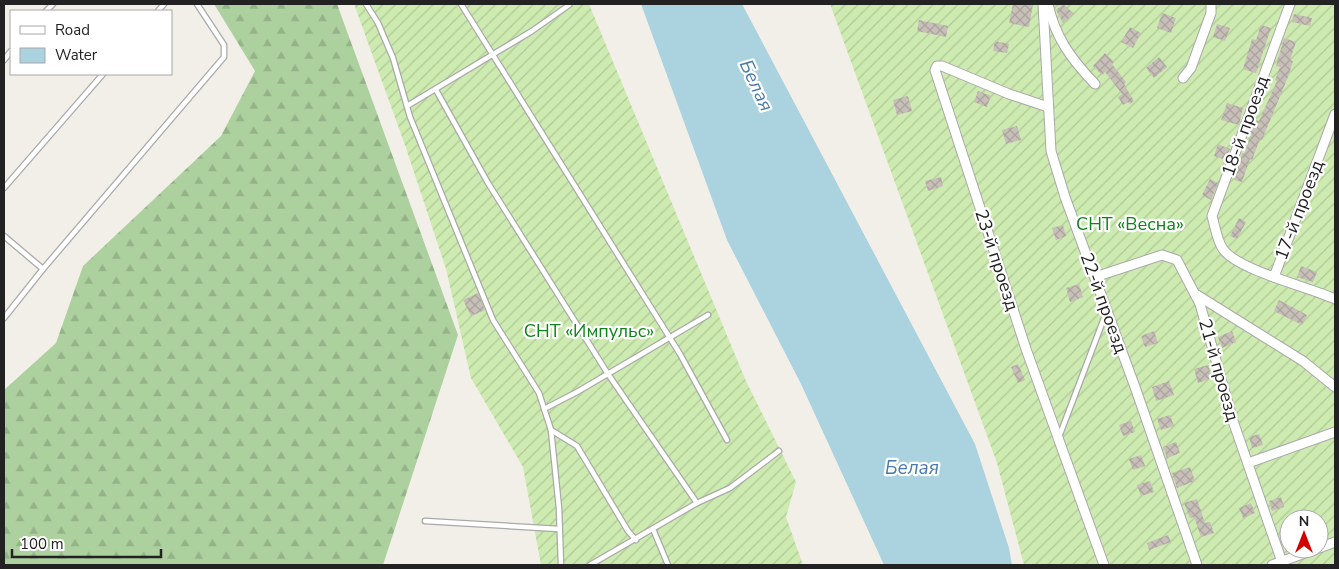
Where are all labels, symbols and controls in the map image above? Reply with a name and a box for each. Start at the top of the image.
legend [10,10,172,75]
text: Road [55,20,90,40]
text: Water [55,45,98,65]
water label: Белая [733,55,779,115]
street label: 18-й проезд [1216,72,1274,180]
street label: 17-й проезд [1269,156,1329,263]
street label: 23-й проезд [969,206,1025,314]
park label: СНТ «Весна» [1076,212,1184,236]
street label: 22-й проезд [1075,249,1133,357]
street label: 21-й проезд [1193,316,1245,424]
park label: СНТ «Импульс» [524,319,654,343]
water label: Белая [885,455,939,481]
north arrow [1279,509,1329,559]
text: N [1299,512,1309,531]
scale bar [12,526,161,558]
text: 100 m [20,534,64,554]

